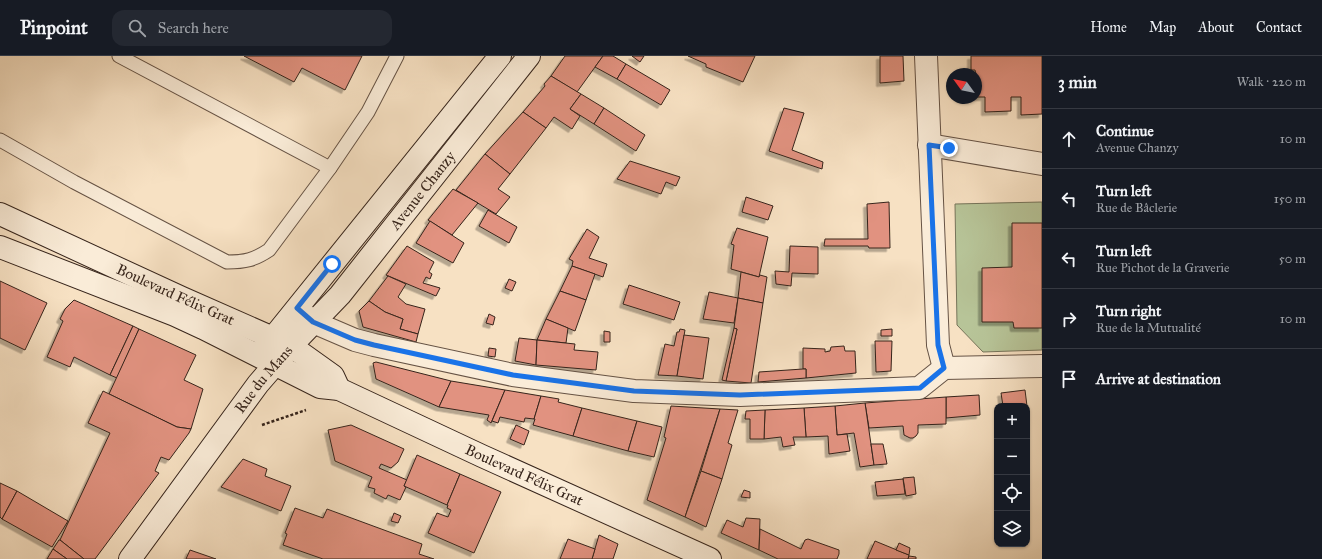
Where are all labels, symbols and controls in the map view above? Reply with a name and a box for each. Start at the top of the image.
search box [112,10,392,46]
text: Pinpoint [20,16,88,39]
icon: search [126,17,148,39]
text: Search here [158,19,229,37]
text: Home [1090,19,1127,36]
text: Map [1149,19,1176,36]
text: About [1198,19,1234,36]
text: Contact [1256,19,1302,36]
north arrow [946,68,982,104]
text: 3 min [1058,72,1097,93]
text: Walk · 220 m [1237,74,1306,90]
text: Continue [1096,122,1154,140]
icon: ahead [1058,128,1080,150]
text: 10 m [1280,131,1306,147]
route end [940,139,958,157]
text: Avenue Chanzy [1096,140,1179,156]
street label: Avenue Chanzy [385,147,460,234]
text: Turn left [1096,182,1152,200]
icon: left [1058,188,1080,210]
text: 150 m [1274,191,1306,207]
text: Rue de Bâclerie [1096,200,1177,216]
text: Turn left [1096,242,1152,260]
icon: left [1058,248,1080,270]
text: 50 m [1279,251,1306,267]
route start [323,255,341,273]
street label: Boulevard Félix Grat [113,260,238,329]
text: Rue Pichot de la Graverie [1096,260,1229,276]
text: Turn right [1096,302,1161,320]
icon: right [1058,308,1080,330]
text: 10 m [1280,311,1306,327]
text: Rue de la Mutualité [1096,320,1201,336]
street label: Rue du Mans [231,342,296,417]
icon: arrive [1058,368,1080,390]
text: Arrive at destination [1096,370,1221,388]
map controls [994,403,1030,547]
button: + [994,403,1030,439]
button: − [994,439,1030,475]
street label: Boulevard Félix Grat [462,440,587,510]
button: locate [994,475,1030,511]
button: layers [994,511,1030,547]

